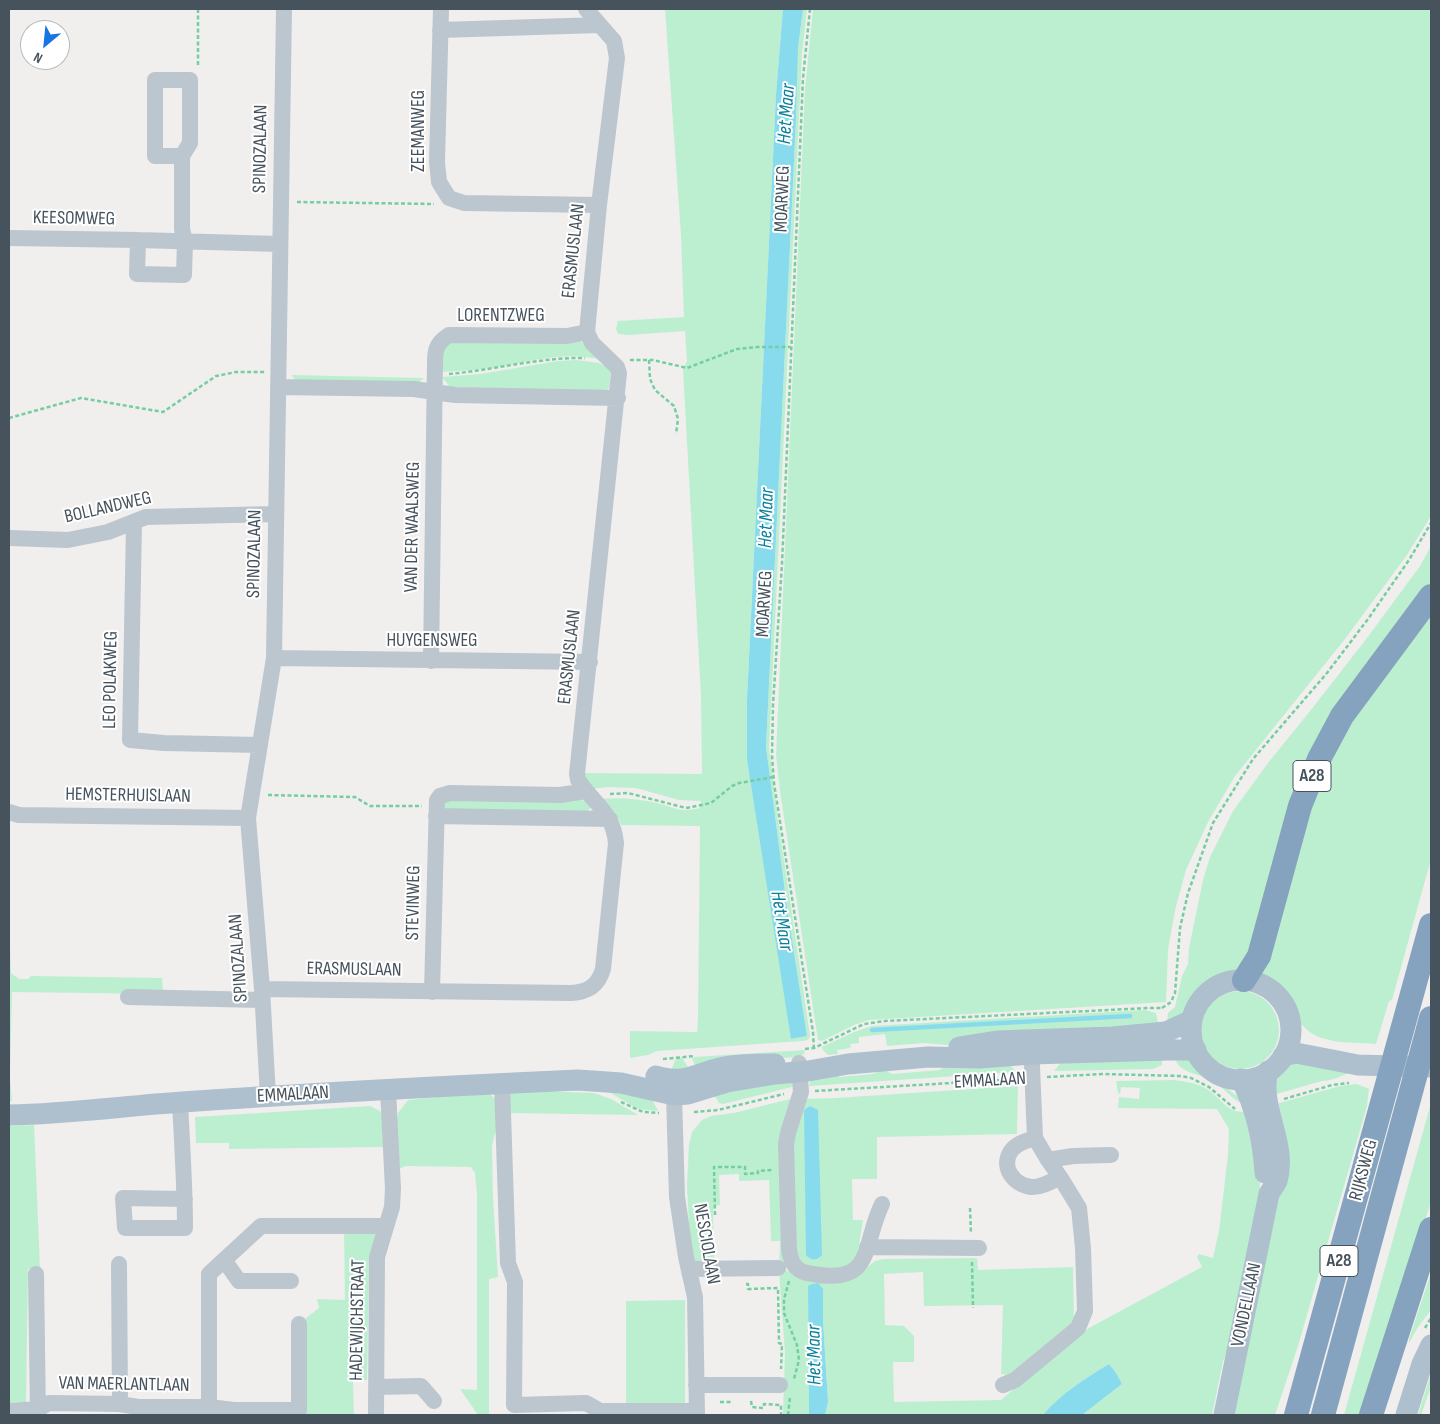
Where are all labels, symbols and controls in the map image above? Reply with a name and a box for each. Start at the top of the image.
north arrow [20,20,70,70]
text: N [31,49,45,67]
water label: Het Maar [773,83,801,145]
street label: ZEEMANWEG [408,90,430,172]
street label: SPINOZALAAN [249,105,273,193]
street label: MOARWEG [770,165,796,233]
street label: ERASMUSLAAN [558,203,590,299]
street label: KEESOMWEG [33,207,115,231]
street label: LORENTZWEG [457,305,545,327]
street label: VAN DER WAALSWEG [400,461,426,593]
street label: BOLLANDWEG [62,487,154,529]
water label: Het Maar [754,487,780,549]
street label: SPINOZALAAN [243,510,267,598]
street label: MOARWEG [752,570,778,638]
street label: ERASMUSLAAN [554,609,586,705]
street label: HUYGENSWEG [386,630,478,652]
street label: LEO POLAKWEG [99,631,123,729]
road number: A28 [1293,760,1331,791]
street label: HEMSTERHUISLAAN [65,784,191,808]
street label: STEVINWEG [402,865,426,941]
water label: Het Maar [764,889,798,953]
street label: SPINOZALAAN [225,913,253,1003]
street label: ERASMUSLAAN [306,958,402,982]
street label: EMMALAAN [953,1068,1027,1094]
street label: EMMALAAN [256,1082,330,1108]
street label: RIJKSWEG [1345,1137,1383,1203]
street label: NESCIOLAAN [688,1202,724,1286]
road number: A28 [1320,1246,1358,1276]
street label: HADEWIJCHSTRAAT [346,1259,370,1381]
street label: VONDELLAAN [1227,1261,1267,1349]
water label: Het Maar [802,1325,828,1385]
street label: VAN MAERLANTLAAN [58,1372,190,1398]

